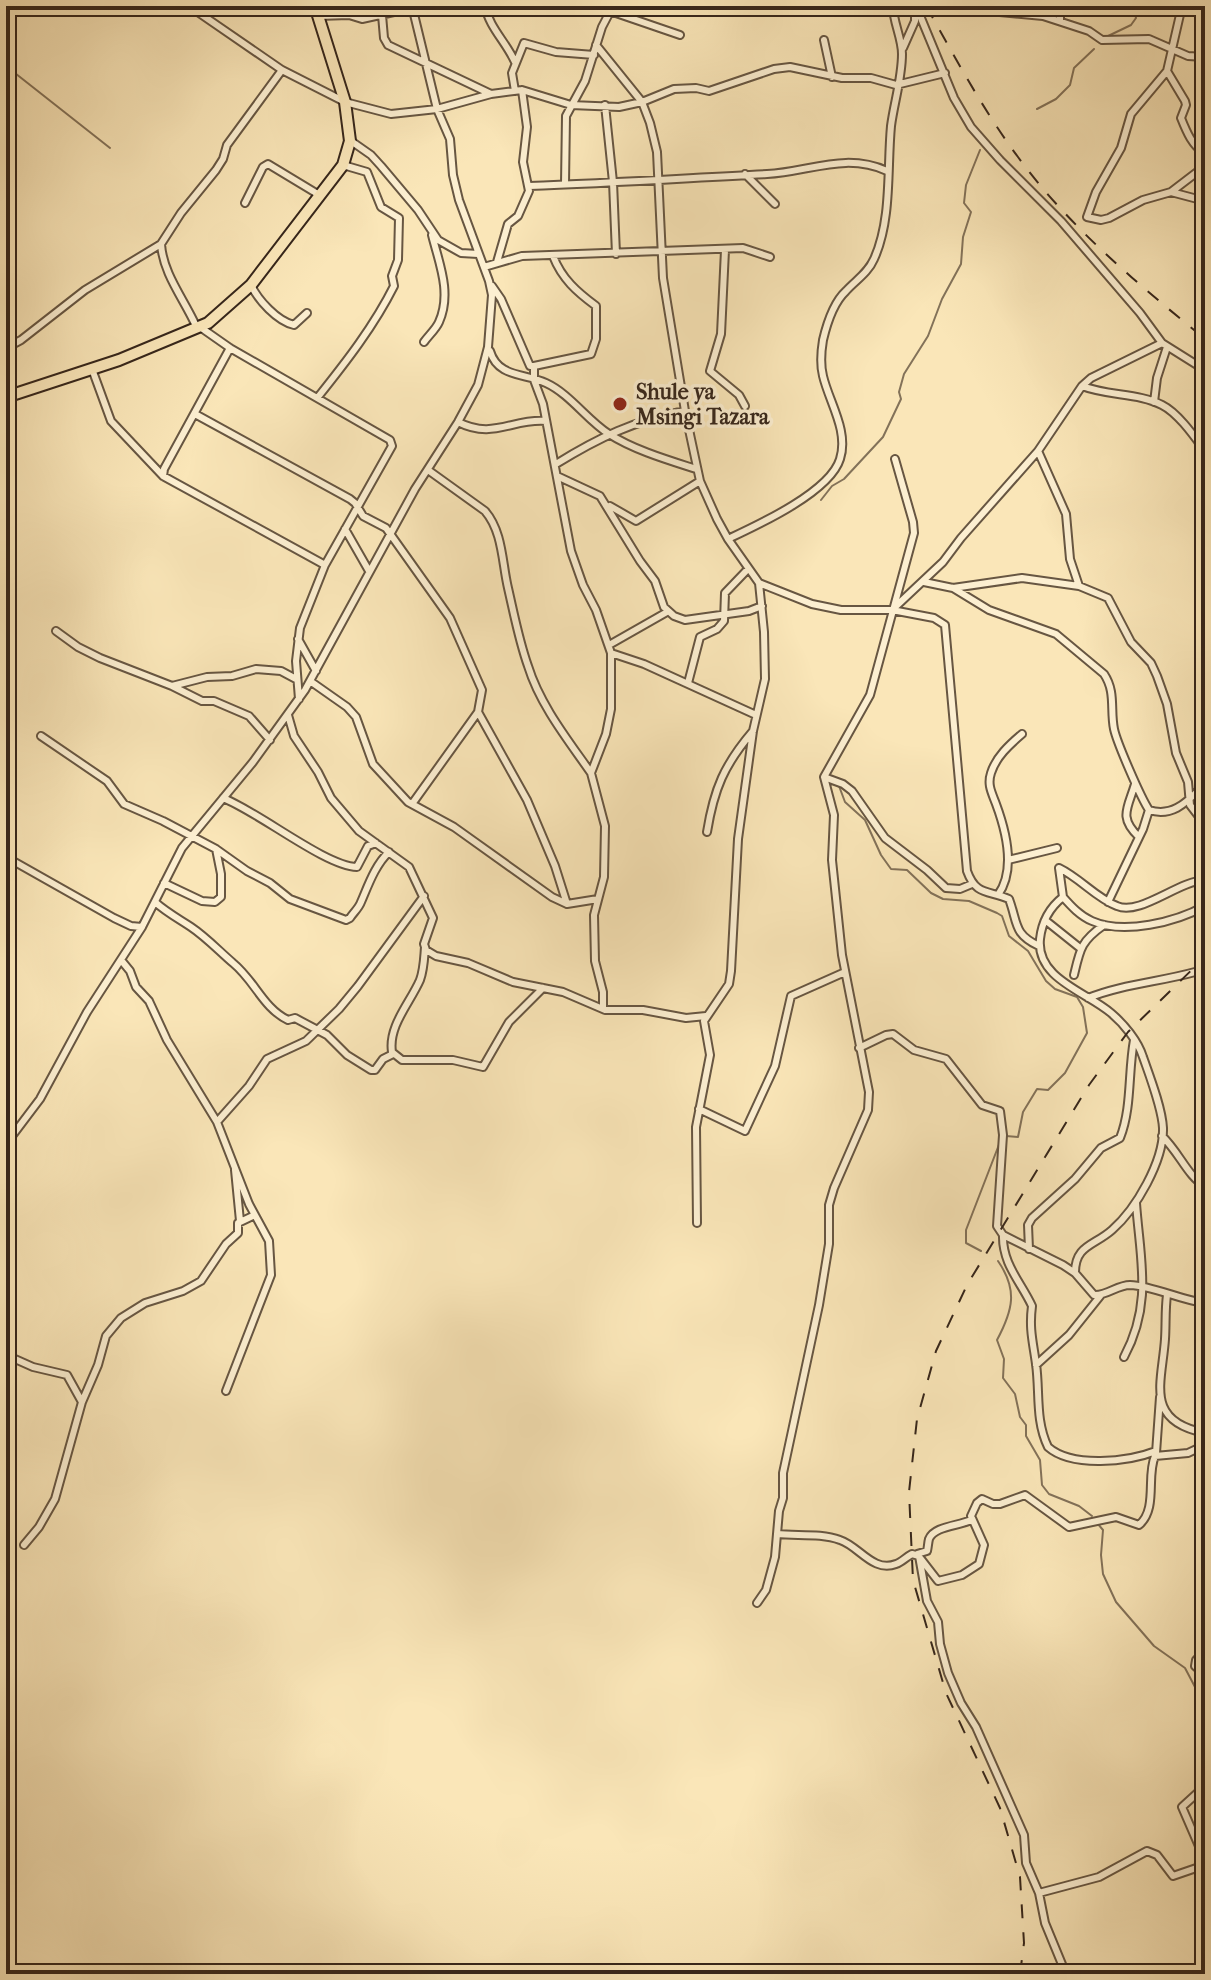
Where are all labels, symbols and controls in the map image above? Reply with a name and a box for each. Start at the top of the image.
place label: Shule ya Msingi Tazara [635,379,770,430]
marker: Shule ya Msingi Tazara [611,395,629,413]

